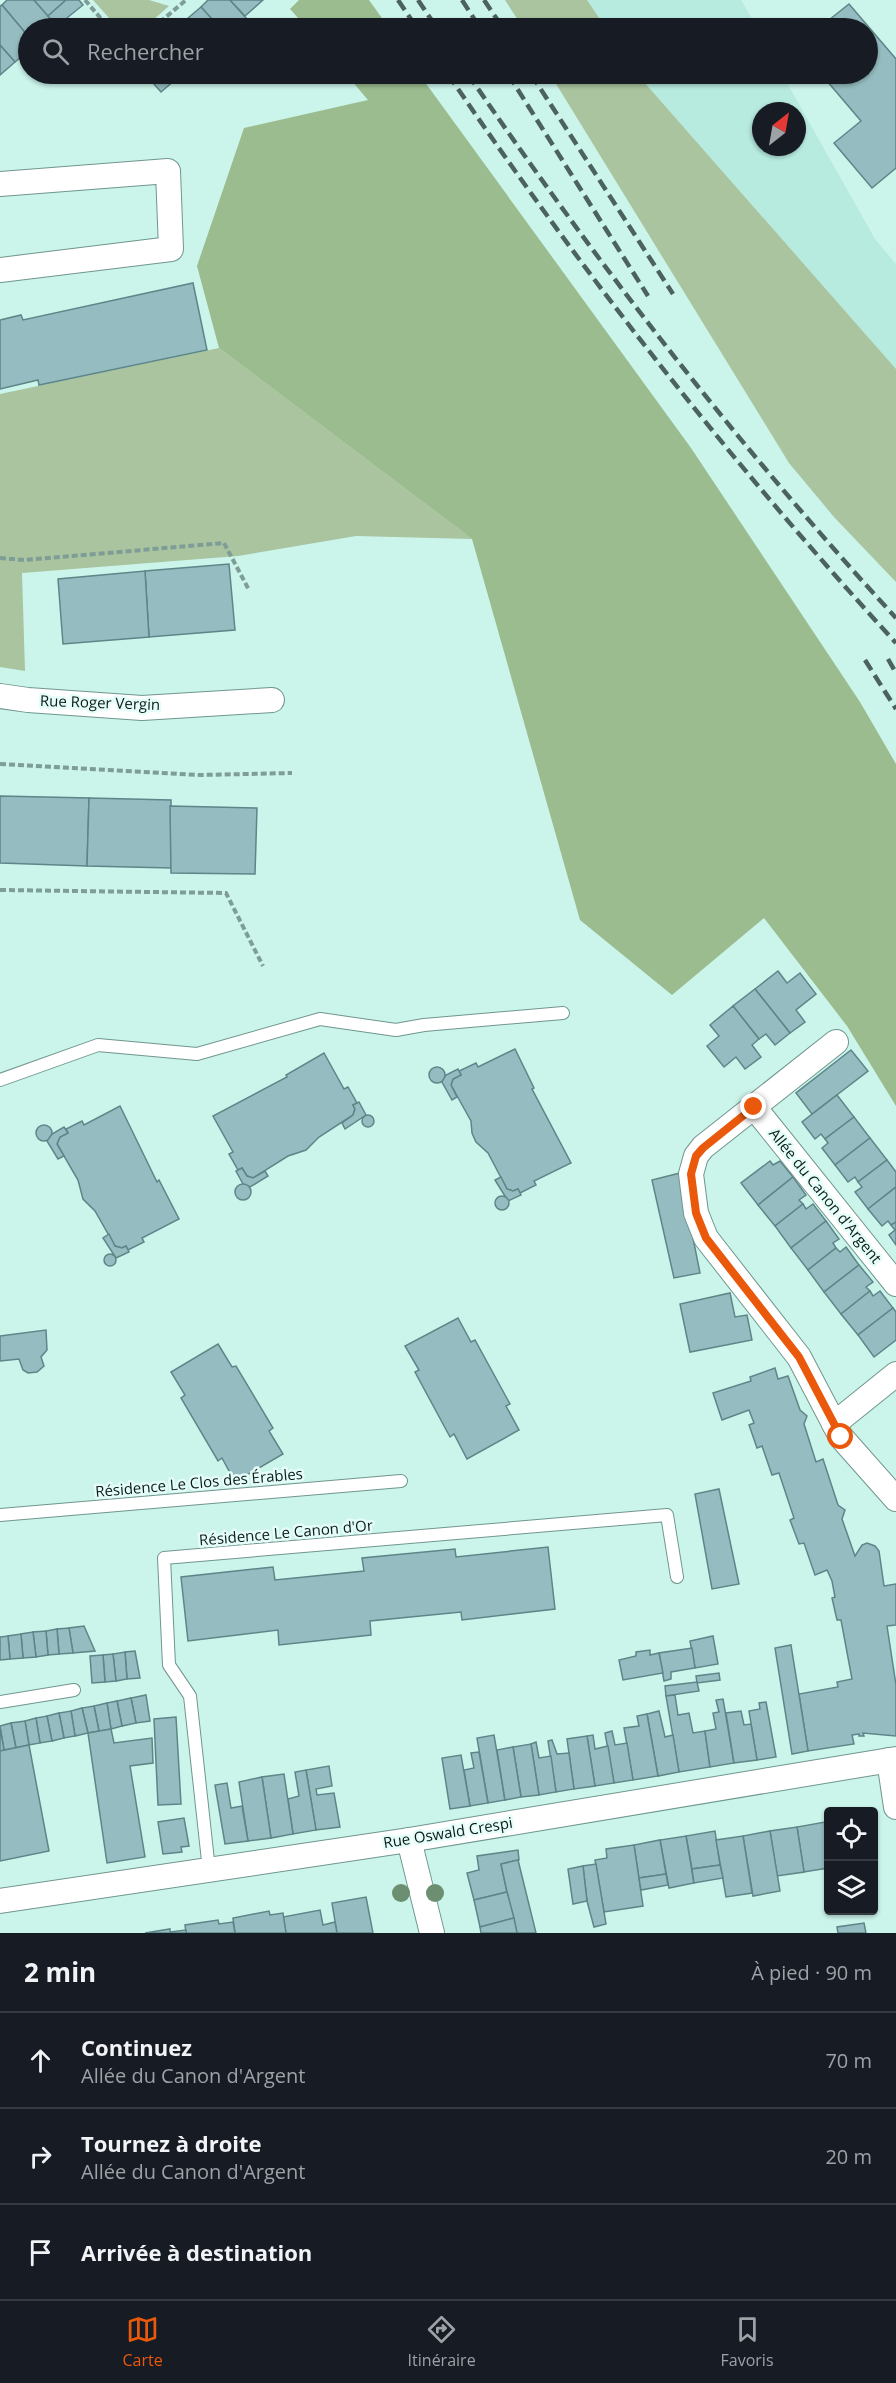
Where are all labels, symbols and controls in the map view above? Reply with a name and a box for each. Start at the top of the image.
search box [18,18,878,84]
icon: search [39,35,72,68]
text: Rechercher [87,36,204,66]
north arrow [752,102,806,156]
street label: Rue Roger Vergin [40,690,160,714]
route end [740,1093,766,1119]
street label: Allée du Canon d'Argent [765,1124,887,1267]
route start [827,1423,853,1449]
street label: Résidence Le Clos des Érables [94,1463,304,1501]
street label: Résidence Le Canon d'Or [198,1514,374,1550]
map controls [824,1807,878,1915]
button: locate [824,1807,878,1861]
street label: Rue Oswald Crespi [382,1812,514,1852]
button: layers [824,1861,878,1915]
text: 2 min [24,1954,96,1990]
text: À pied · 90 m [751,1959,872,1986]
text: Continuez [81,2032,192,2062]
icon: ahead [24,2044,57,2077]
text: 70 m [825,2047,872,2074]
text: Allée du Canon d'Argent [81,2062,306,2089]
text: Tournez à droite [81,2128,262,2158]
icon: right [24,2140,57,2173]
text: 20 m [825,2143,872,2170]
text: Allée du Canon d'Argent [81,2158,306,2185]
icon: arrive [24,2236,57,2269]
text: Arrivée à destination [81,2237,312,2267]
tab: Carte [122,2313,163,2371]
tab: Itinéraire [408,2313,476,2371]
tab: Favoris [721,2313,774,2371]

